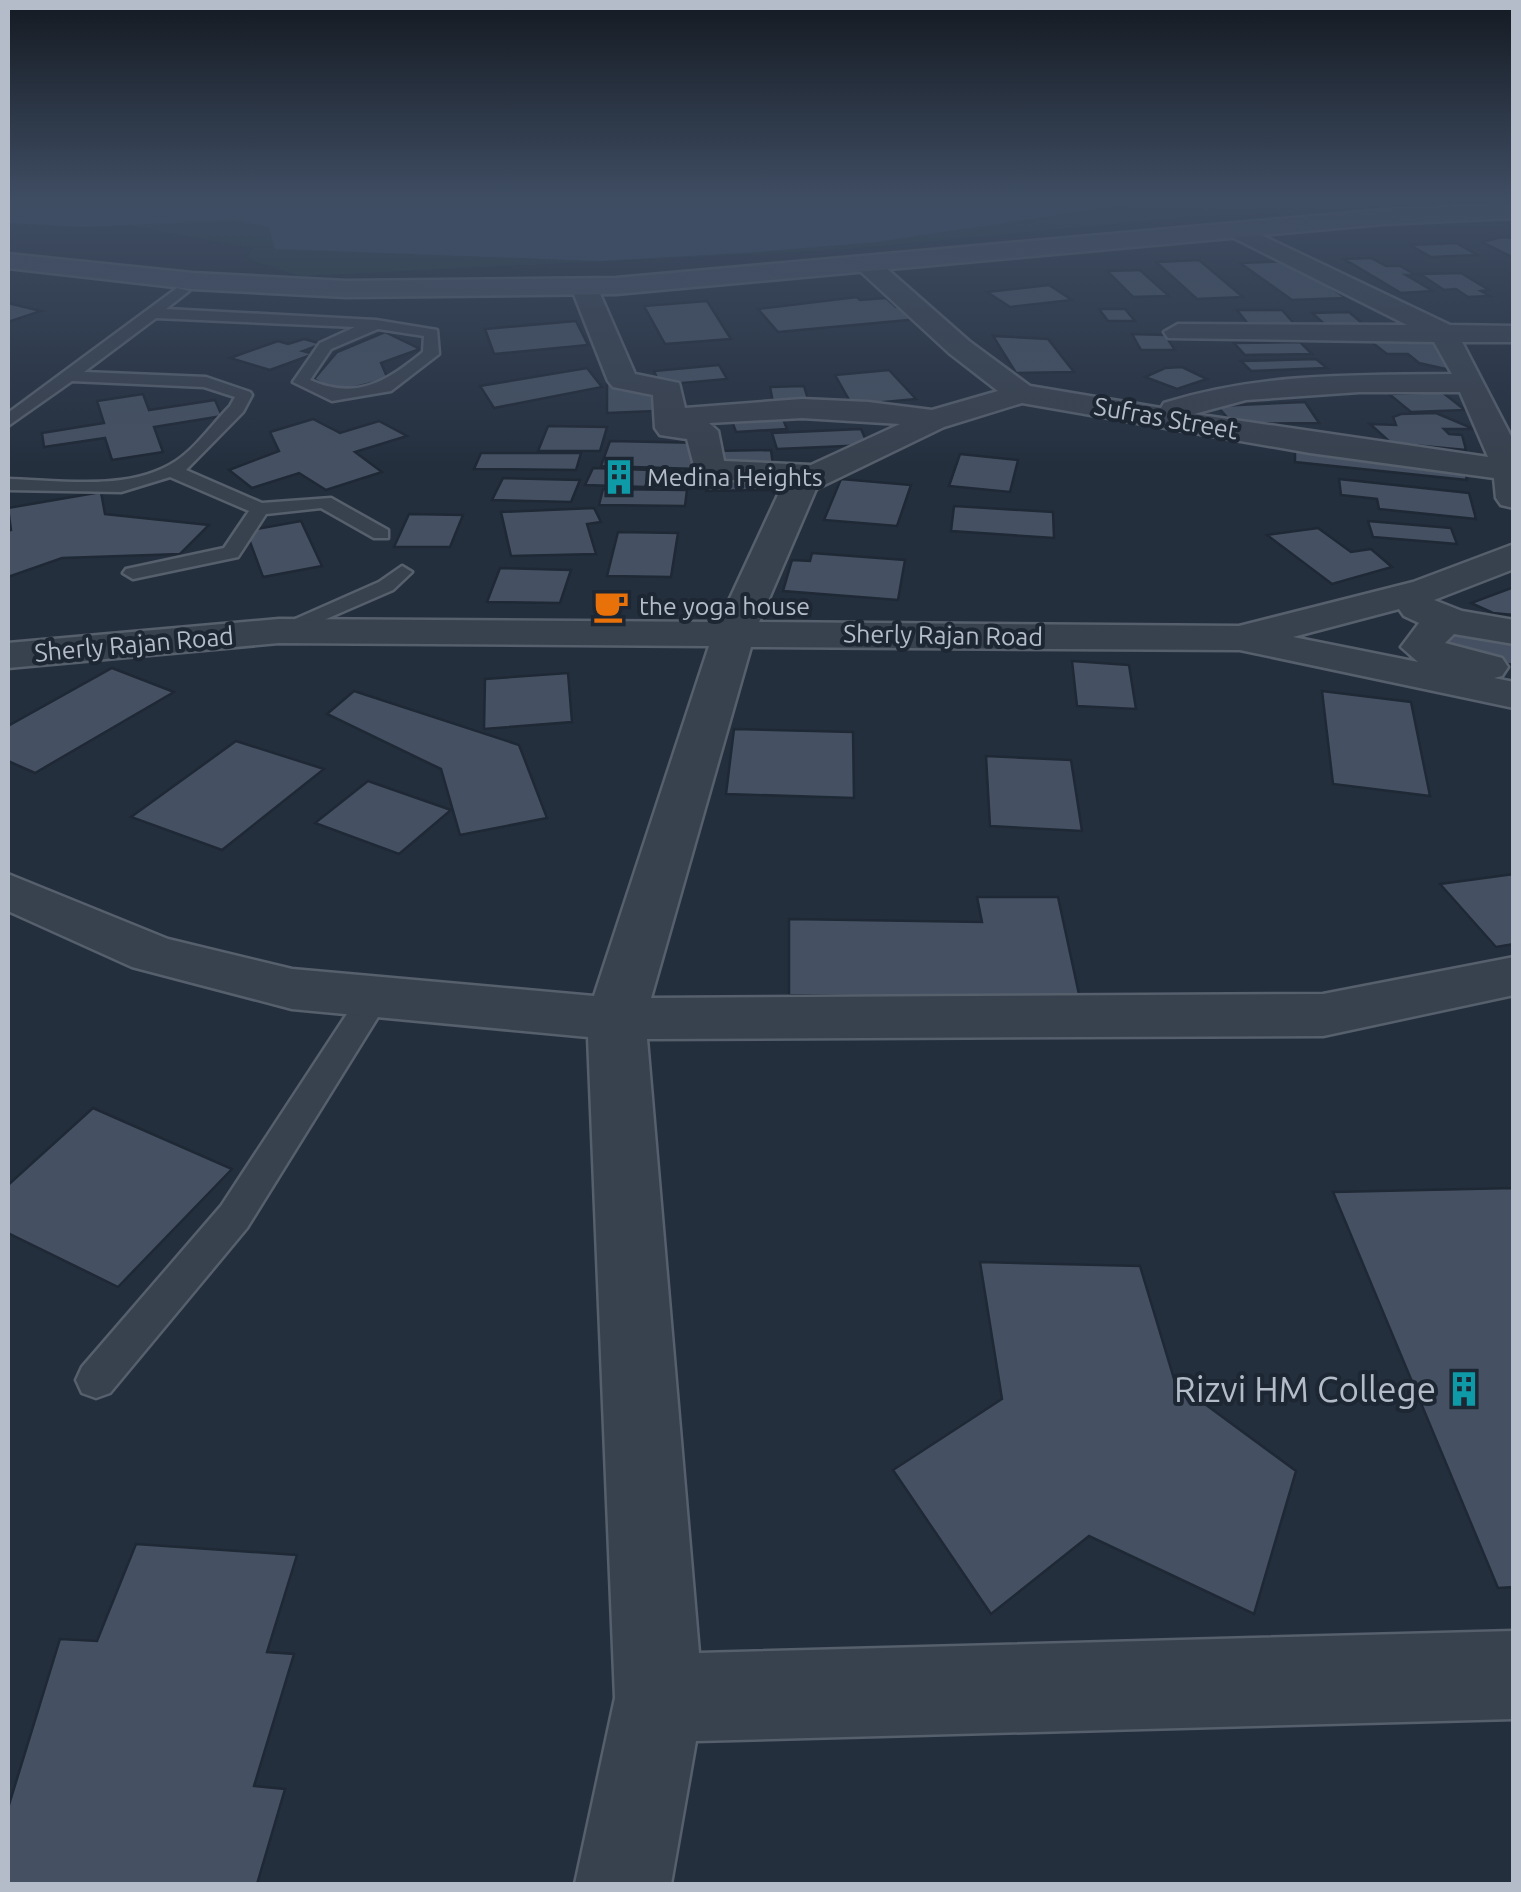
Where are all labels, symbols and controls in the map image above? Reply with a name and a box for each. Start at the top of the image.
street label: Sufras Street [1092,392,1240,444]
building icon: Medina Heights [600,458,638,496]
place label: Medina Heights [647,463,823,491]
cafe icon: the yoga house [592,587,630,625]
place label: the yoga house [639,592,810,620]
street label: Sherly Rajan Road [843,619,1043,651]
street label: Sherly Rajan Road [33,621,235,667]
place label: Rizvi HM College [1174,1369,1436,1409]
building icon: Rizvi HM College [1445,1370,1483,1408]

